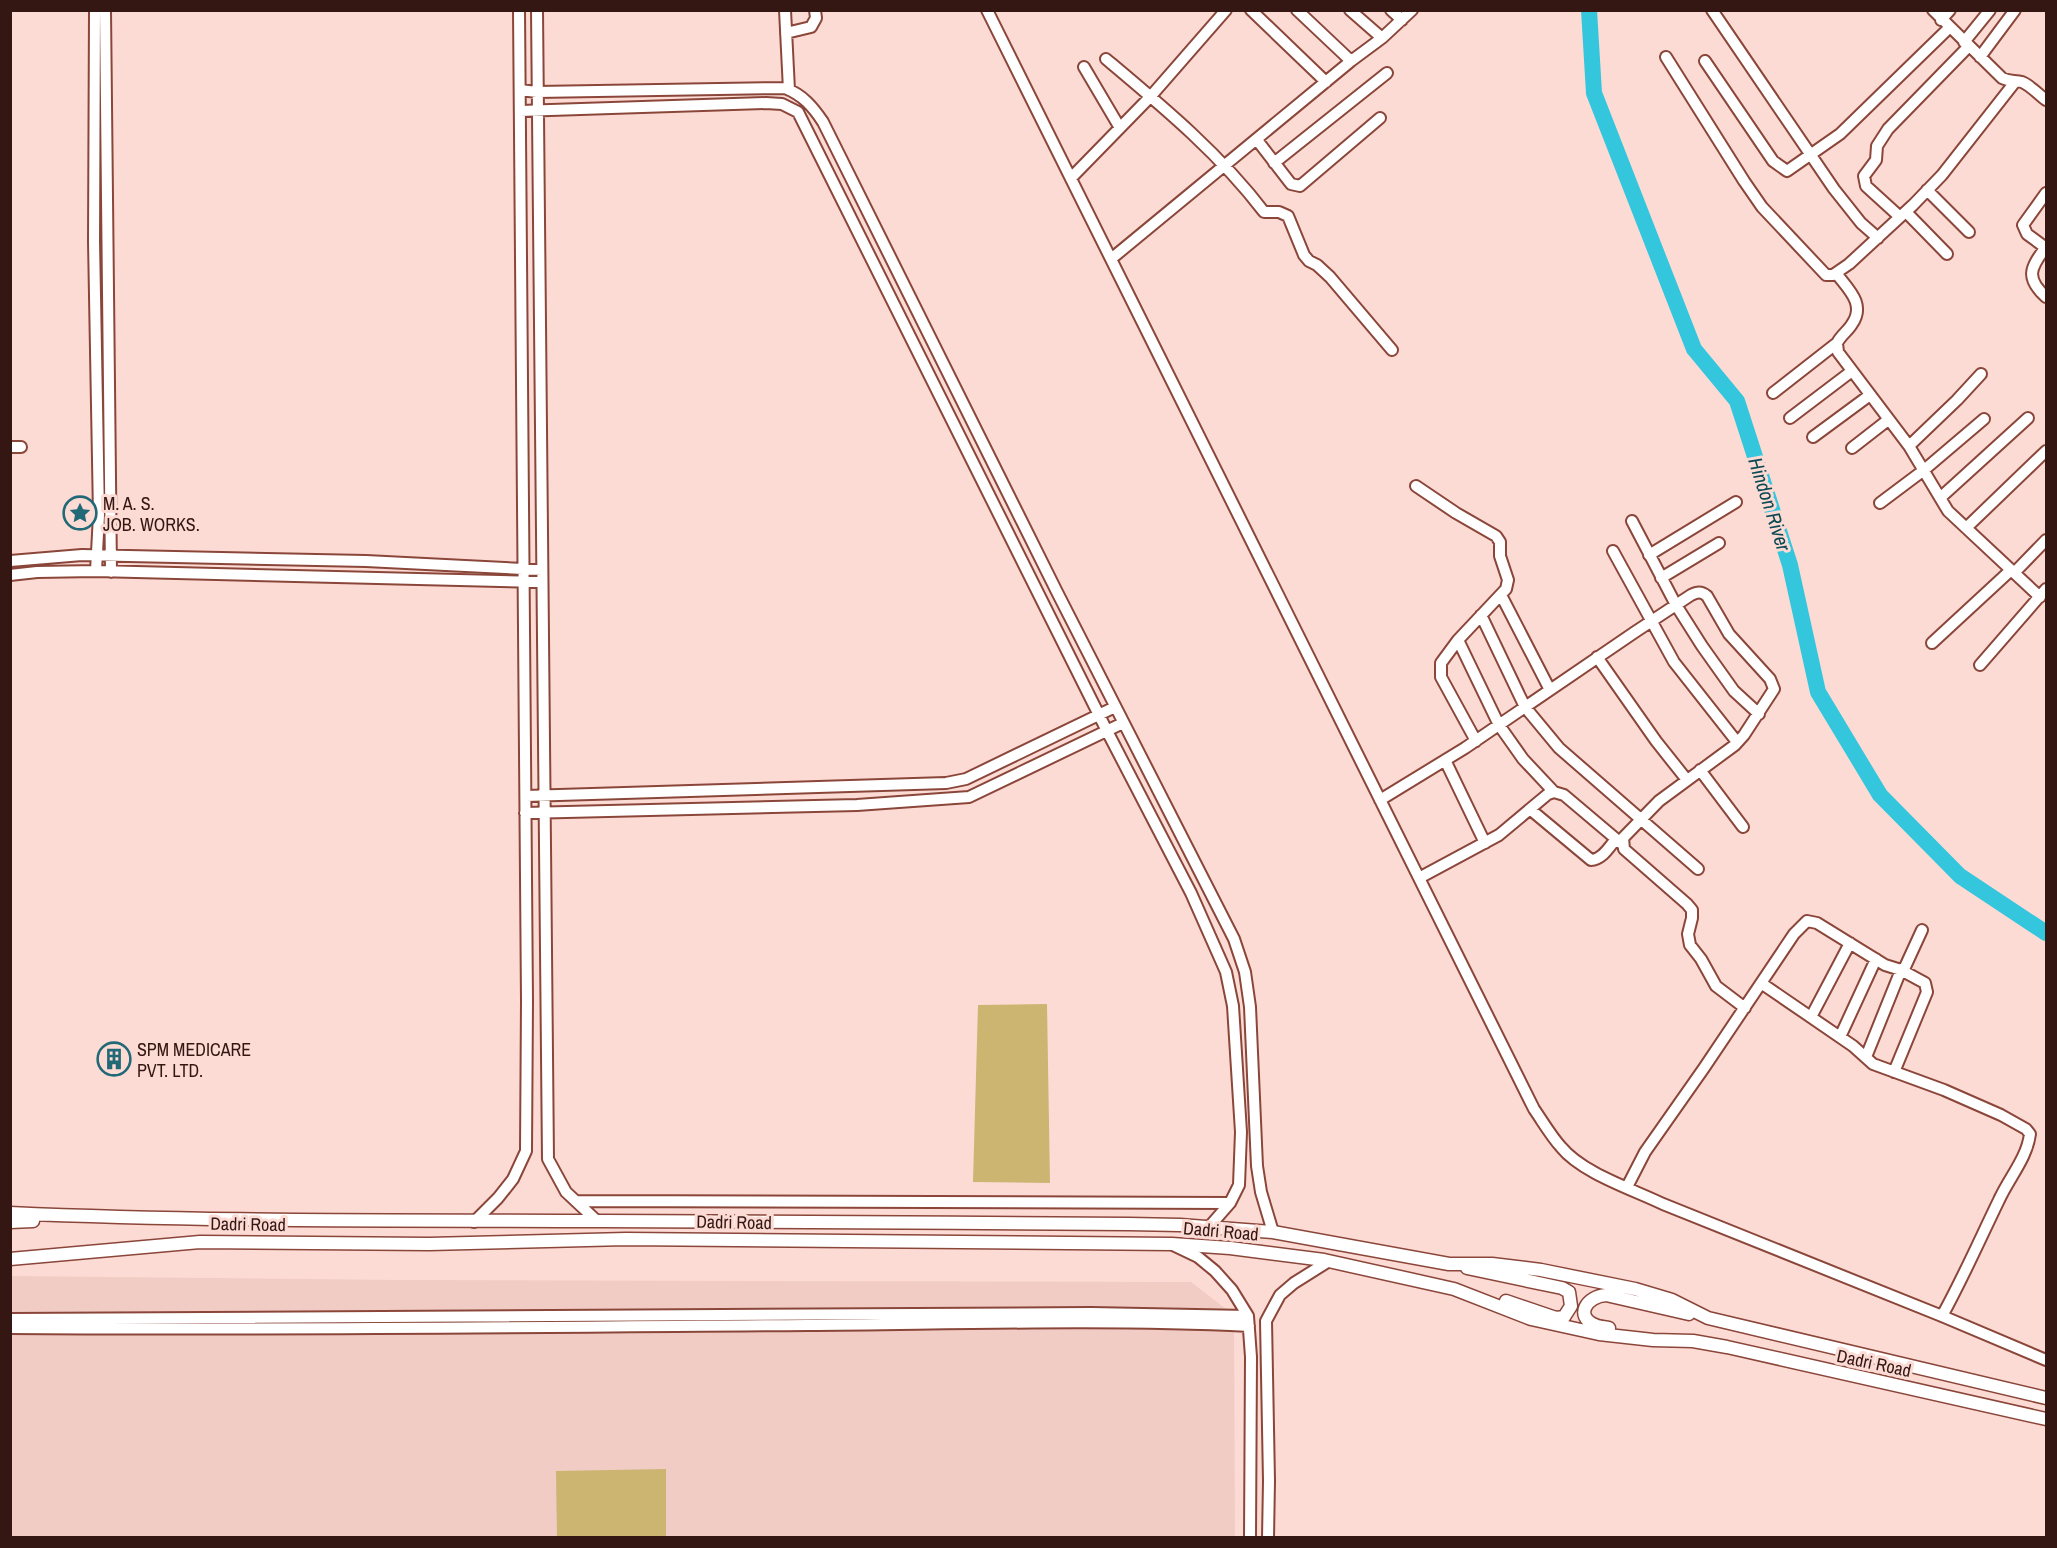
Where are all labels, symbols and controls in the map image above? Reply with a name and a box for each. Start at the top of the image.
water label: Hindon River [1742,454,1798,555]
place label: M. A. S. JOB. WORKS. [103,491,200,537]
place icon: M. A. S. JOB. WORKS. [62,495,98,531]
place label: SPM MEDICARE PVT. LTD. [137,1037,251,1083]
building icon: SPM MEDICARE PVT. LTD. [96,1041,132,1077]
street label: Dadri Road [696,1209,772,1235]
street label: Dadri Road [210,1211,286,1237]
street label: Dadri Road [1182,1215,1260,1247]
street label: Dadri Road [1834,1343,1914,1383]

